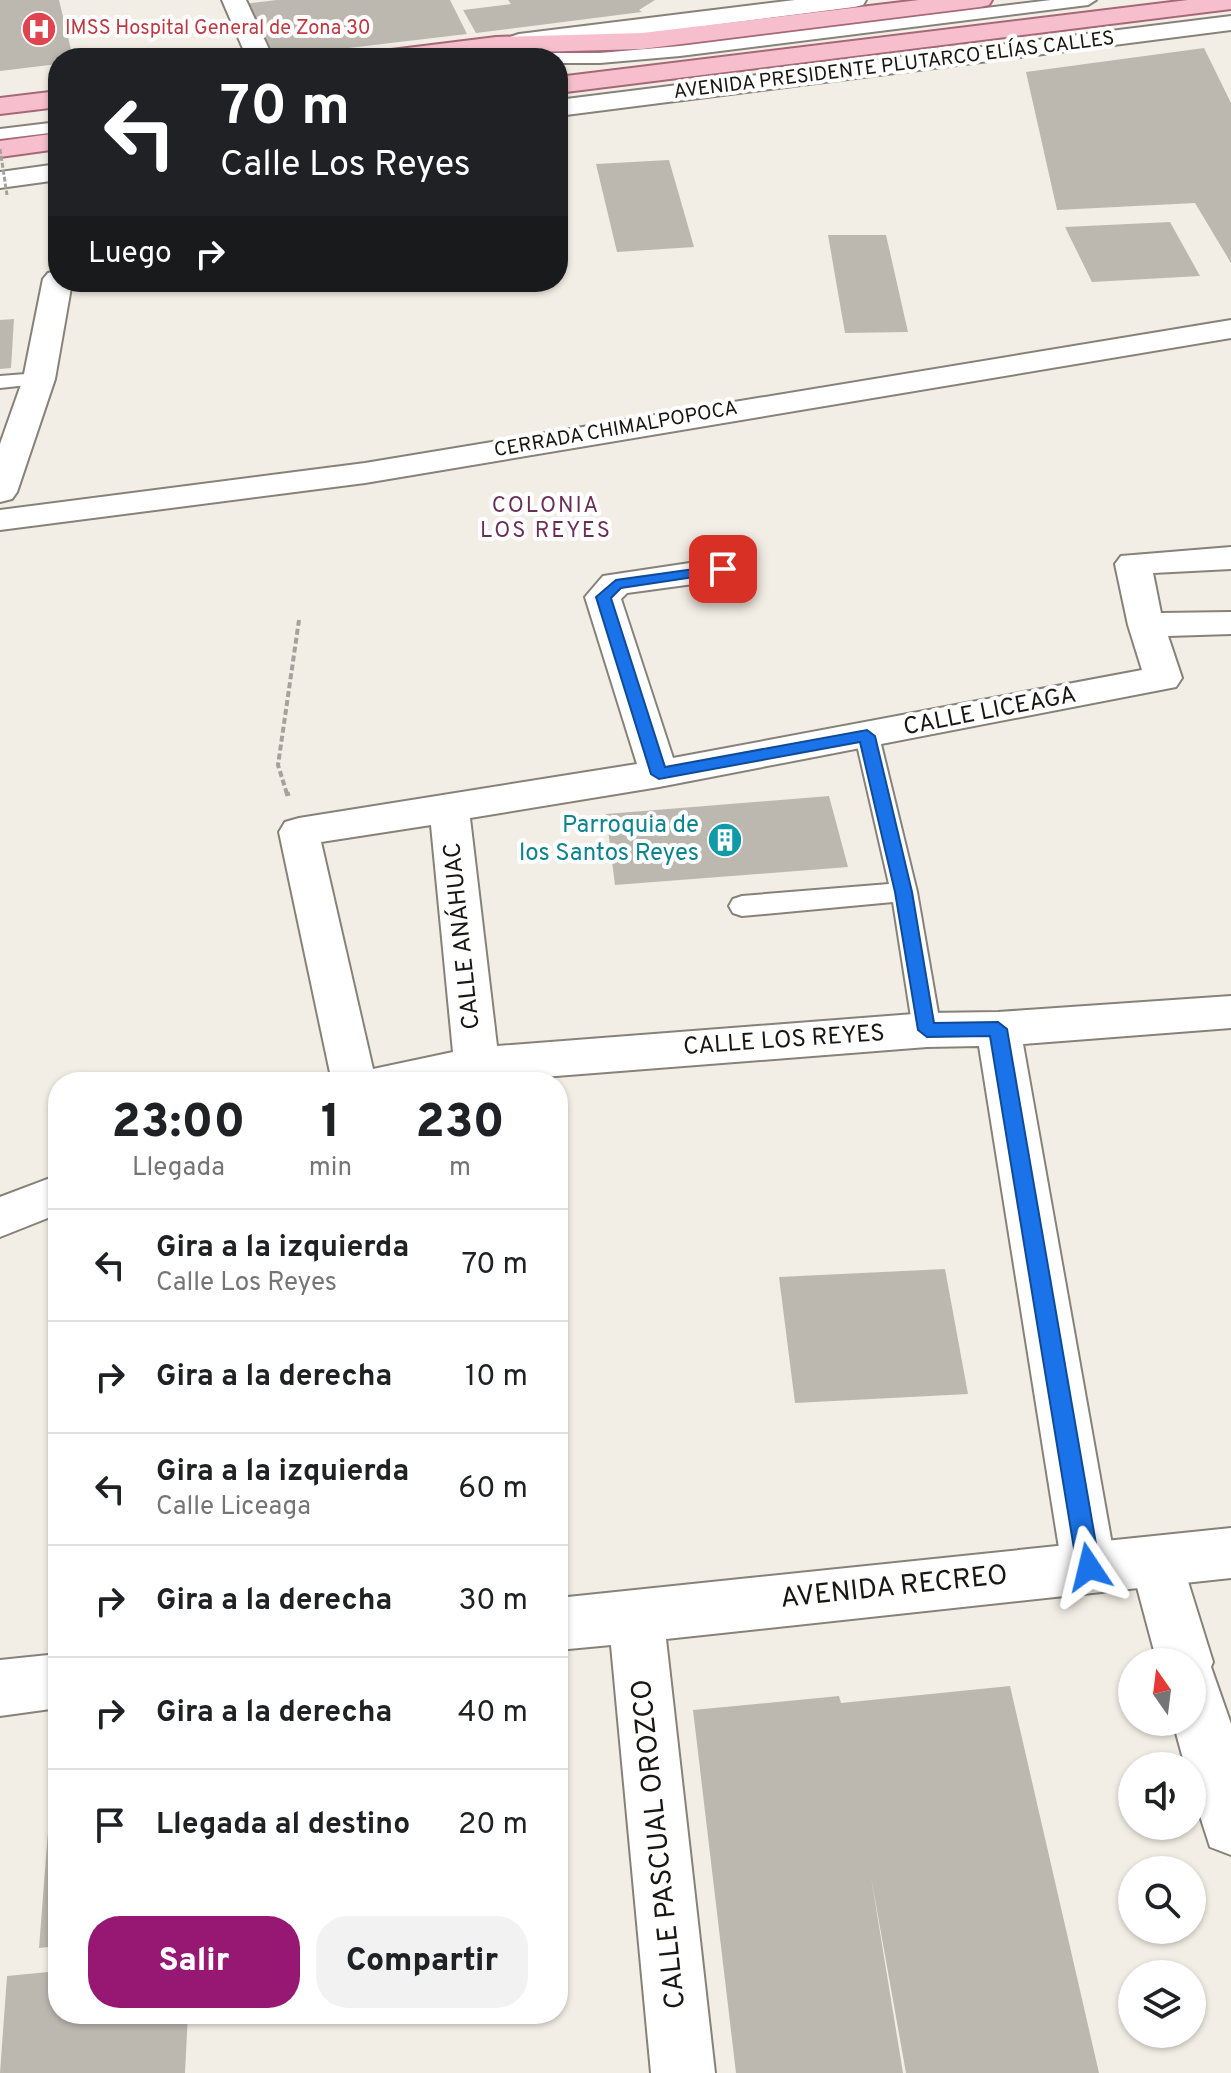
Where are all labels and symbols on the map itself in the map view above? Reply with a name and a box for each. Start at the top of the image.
hospital icon: IMSS Hospital General de Zona 30 [20,10,58,48]
place label: IMSS Hospital General de Zona 30 [65,16,371,42]
street label: AVENIDA PRESIDENTE PLUTARCO ELÍAS CALLES [672,24,1116,106]
street label: CERRADA CHIMALPOPOCA [492,396,740,464]
district label: COLONIA LOS REYES [480,493,612,545]
pin [689,535,757,603]
street label: CALLE LICEAGA [901,681,1079,743]
place label: Parroquia de los Santos Reyes [519,811,699,869]
building icon: Parroquia de los Santos Reyes [706,821,744,859]
street label: CALLE ANÁHUAC [436,841,488,1031]
street label: CALLE LOS REYES [682,1019,886,1063]
position arrow [1047,1525,1131,1609]
street label: AVENIDA RECREO [779,1558,1009,1618]
north arrow [1118,1648,1206,1736]
street label: CALLE PASCUAL OROZCO [625,1677,695,2011]

